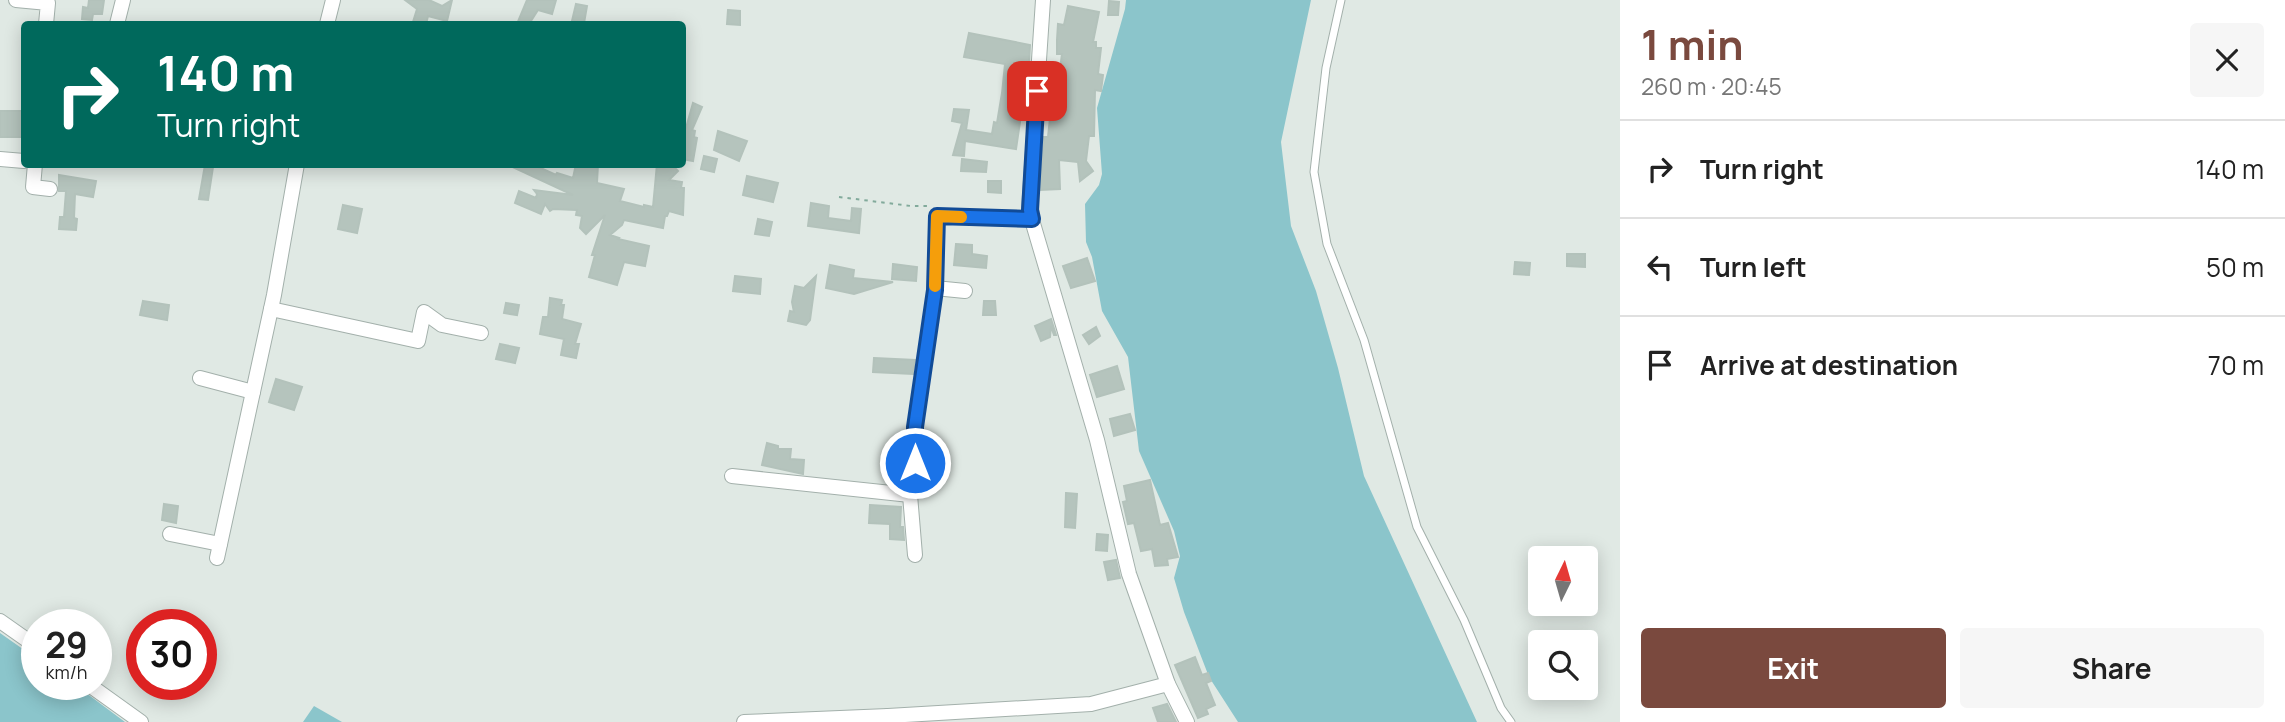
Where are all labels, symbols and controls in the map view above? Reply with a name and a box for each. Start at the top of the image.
text: 1 min [1641,15,1744,73]
button: close [2190,23,2264,97]
text: 140 m [157,39,294,106]
icon: right [42,49,133,140]
pin [1007,61,1067,121]
text: 260 m · 20:45 [1641,70,1782,102]
icon: arrive [1018,72,1056,110]
text: Turn right [157,103,300,147]
icon: right [1641,150,1679,188]
text: Turn right [1700,151,1824,187]
text: 140 m [2195,151,2264,187]
icon: left [1641,248,1679,286]
text: Turn left [1700,249,1807,285]
text: 50 m [2206,249,2264,285]
icon: arrive [1641,346,1679,384]
text: Arrive at destination [1700,347,1958,383]
text: 70 m [2208,347,2264,383]
position arrow [878,426,952,500]
north arrow [1528,546,1598,616]
map controls [1528,546,1598,700]
speed limit sign: 30 [126,609,217,700]
text: 29 [45,621,88,669]
button: Exit [1641,628,1946,708]
button: Share [1960,628,2264,708]
button: search [1528,630,1598,700]
text: km/h [46,660,87,684]

